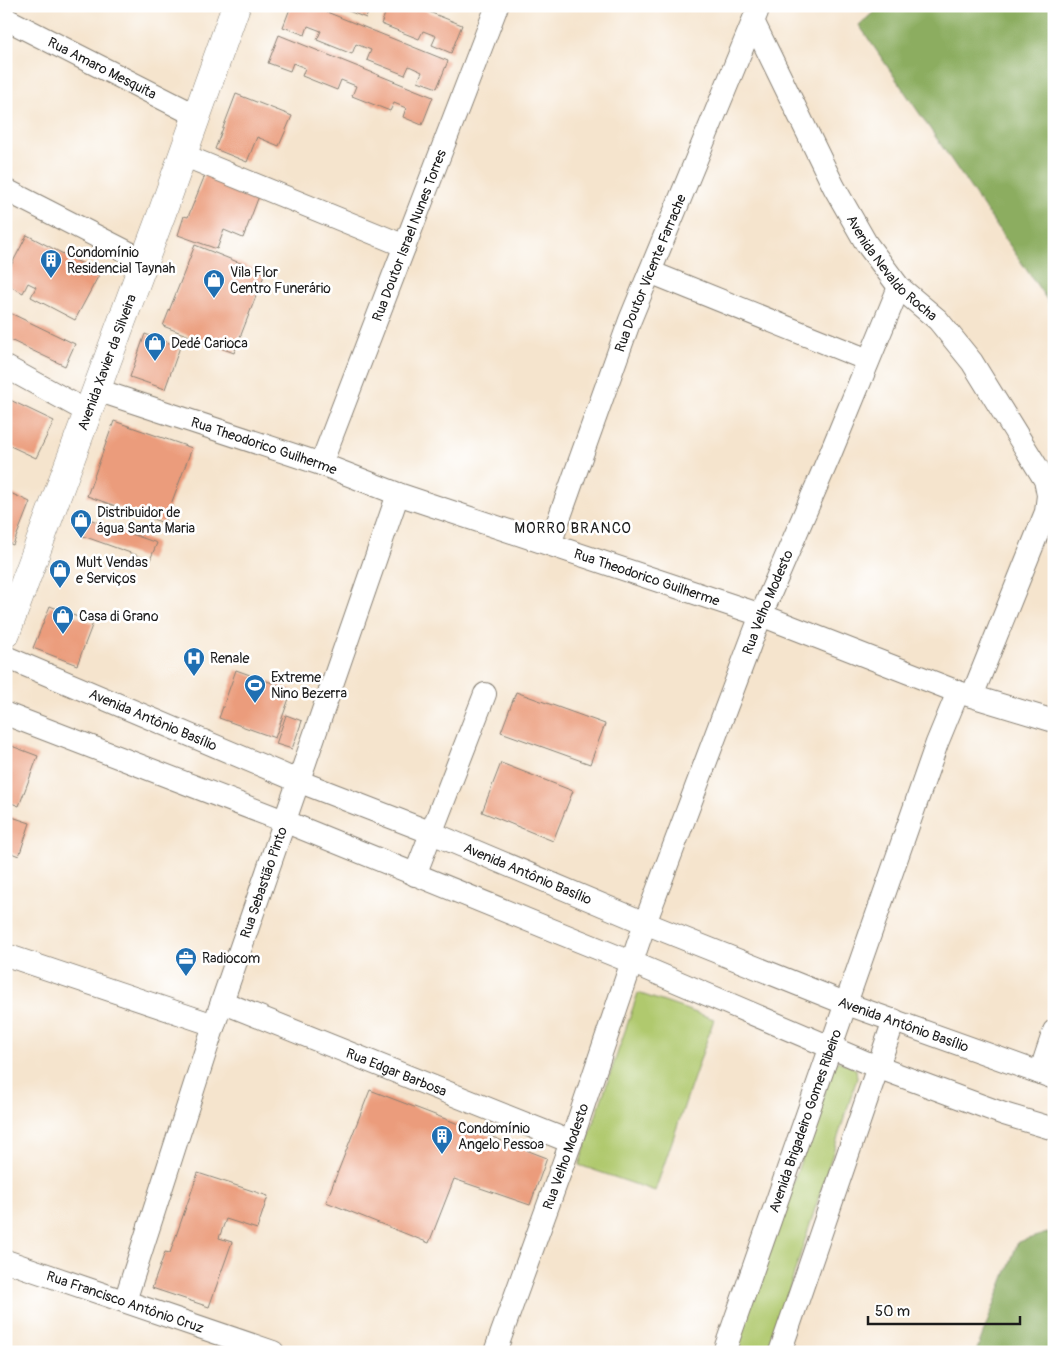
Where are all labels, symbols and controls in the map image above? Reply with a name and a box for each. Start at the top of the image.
street label: Rua Amaro Mesquita [45,33,159,102]
street label: Rua Doutor Israel Nunes Torres [368,146,450,324]
street label: Rua Doutor Vicente Farrache [611,191,690,354]
street label: Avenida Nevaldo Rocha [843,212,941,324]
place label: Condomínio Residencial Taynah [67,244,175,277]
building icon: Condomínio Residencial Taynah [39,248,63,279]
place label: Vila Flor Centro Funerário [230,264,331,297]
shop icon: Vila Flor Centro Funerário [202,268,226,299]
street label: Avenida Xavier da Silveira [74,292,140,433]
shop icon: Dedé Carioca [143,331,167,362]
place label: Dedé Carioca [171,335,248,352]
street label: Rua Theodorico Guilherme [189,413,340,478]
place label: Distribuidor de água Santa Maria [97,504,195,537]
shop icon: Distribuidor de água Santa Maria [69,508,93,539]
district label: MORRO BRANCO [514,519,632,538]
street label: Rua Theodorico Guilherme [572,545,722,609]
street label: Rua Velho Modesto [738,547,797,657]
place label: Mult Vendas e Serviços [76,554,148,587]
shop icon: Mult Vendas e Serviços [48,558,72,589]
shop icon: Casa di Grano [51,604,75,635]
place label: Casa di Grano [79,608,159,625]
hospital icon: Renale [182,646,206,677]
place label: Renale [210,650,249,667]
place label: Extreme Nino Bezerra [271,669,347,702]
sports icon: Extreme Nino Bezerra [243,673,267,704]
street label: Avenida Antônio Basílio [87,685,220,754]
street label: Rua Sebastião Pinto [236,824,291,940]
street label: Avenida Antônio Basílio [461,839,595,908]
office icon: Radiocom [174,946,198,977]
place label: Radiocom [202,950,260,967]
street label: Avenida Antônio Basílio [836,993,972,1056]
street label: Avenida Brigadeiro Gomes Ribeiro [765,1026,845,1215]
street label: Rua Edgar Barbosa [344,1044,449,1100]
street label: Rua Velho Modesto [539,1101,592,1212]
place label: Condomínio Angelo Pessoa [458,1120,544,1153]
building icon: Condomínio Angelo Pessoa [430,1124,454,1155]
street label: Rua Francisco Antônio Cruz [44,1267,206,1336]
scale bar [868,1293,1020,1325]
text: 50 m [875,1302,910,1321]

